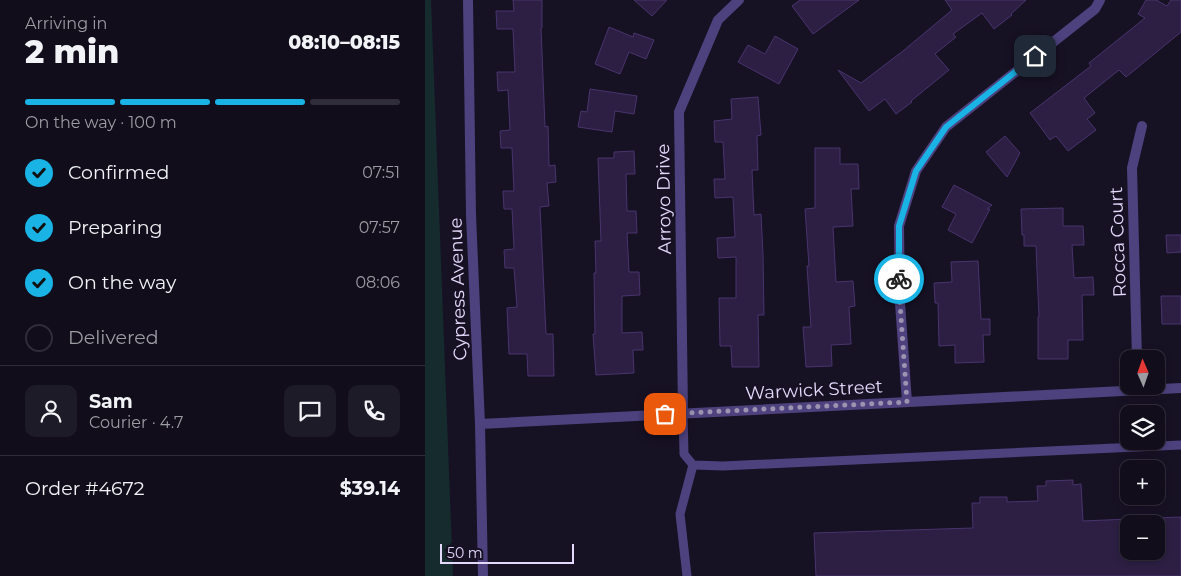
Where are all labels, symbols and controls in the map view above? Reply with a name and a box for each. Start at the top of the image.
text: Arriving in [25,14,107,33]
text: 08:10–08:15 [288,31,400,54]
text: 2 min [25,32,119,71]
pin [1014,35,1056,77]
icon: home [1021,42,1049,70]
text: On the way · 100 m [25,113,177,132]
street label: Arroyo Drive [652,143,676,255]
icon: check [25,159,53,187]
text: Confirmed [68,161,169,184]
text: 07:51 [362,163,400,182]
street label: Rocca Court [1105,187,1131,297]
icon: check [25,214,53,242]
text: Preparing [68,216,163,239]
street label: Cypress Avenue [445,217,471,361]
text: 07:57 [359,218,400,237]
courier [874,254,924,304]
icon: bike [885,265,913,293]
icon: check [25,269,53,297]
text: On the way [68,271,176,294]
text: 08:06 [355,273,400,292]
text: Delivered [68,326,159,349]
north arrow [1120,350,1165,395]
map controls [1120,350,1165,560]
street label: Warwick Street [745,375,883,405]
button: person [25,385,77,437]
button: chat [284,385,336,437]
button: phone [348,385,400,437]
text: Sam [89,390,133,413]
pin [644,393,686,435]
icon: bag [651,400,679,428]
button: layers [1120,405,1165,450]
text: Courier · 4.7 [89,413,183,432]
button: + [1120,460,1165,505]
text: Order #4672 [25,477,144,500]
text: $39.14 [340,477,400,500]
button: − [1120,515,1165,560]
scale bar [440,541,574,564]
text: 50 m [447,544,483,562]

